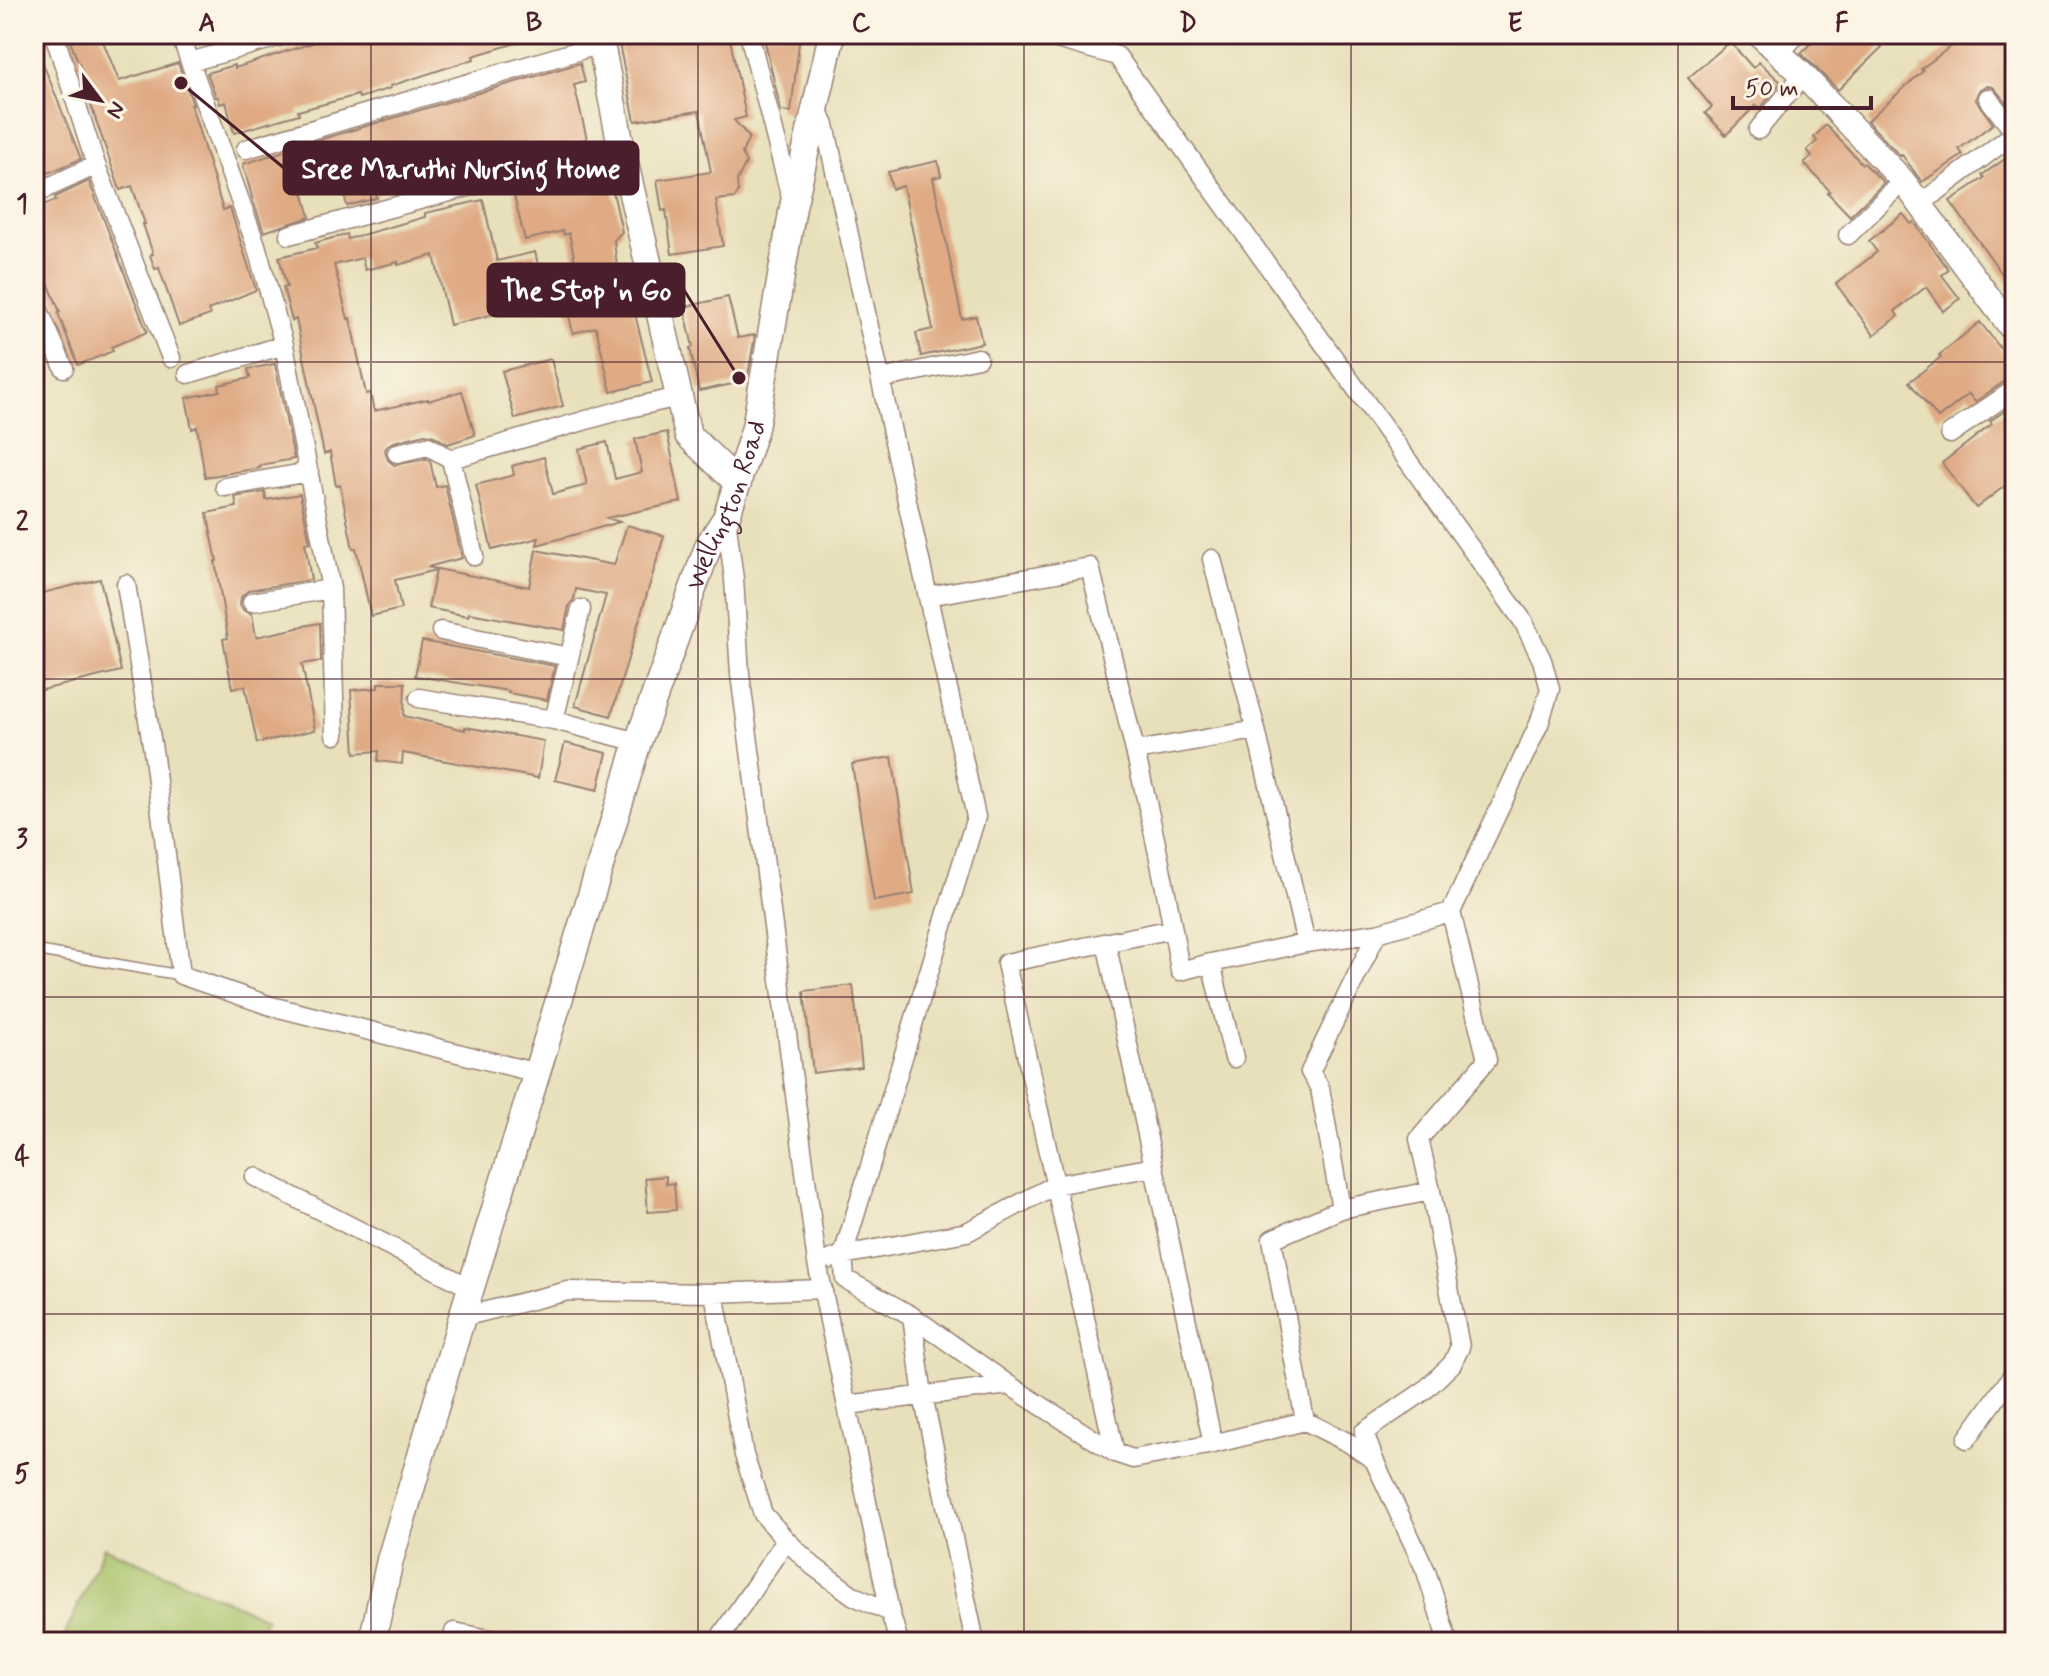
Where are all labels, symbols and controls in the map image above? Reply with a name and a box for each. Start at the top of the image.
text: A [198,7,216,41]
text: B [526,7,542,41]
text: C [852,7,871,41]
text: D [1179,7,1197,41]
text: E [1507,7,1523,41]
text: F [1835,7,1849,41]
north arrow [60,60,140,140]
scale bar [1733,60,1871,110]
text: 50 m [1745,74,1799,105]
text: N [100,96,131,123]
callout: Sree Maruthi Nursing Home [284,142,638,194]
text: Sree Maruthi Nursing Home [301,152,621,192]
text: 1 [16,188,28,222]
callout: The Stop 'n Go [488,264,684,316]
text: The Stop 'n Go [501,274,671,311]
street label: Wellington Road [679,418,775,595]
text: 2 [16,506,29,540]
text: 3 [16,823,28,857]
text: 4 [14,1141,30,1175]
text: 5 [14,1458,30,1492]

